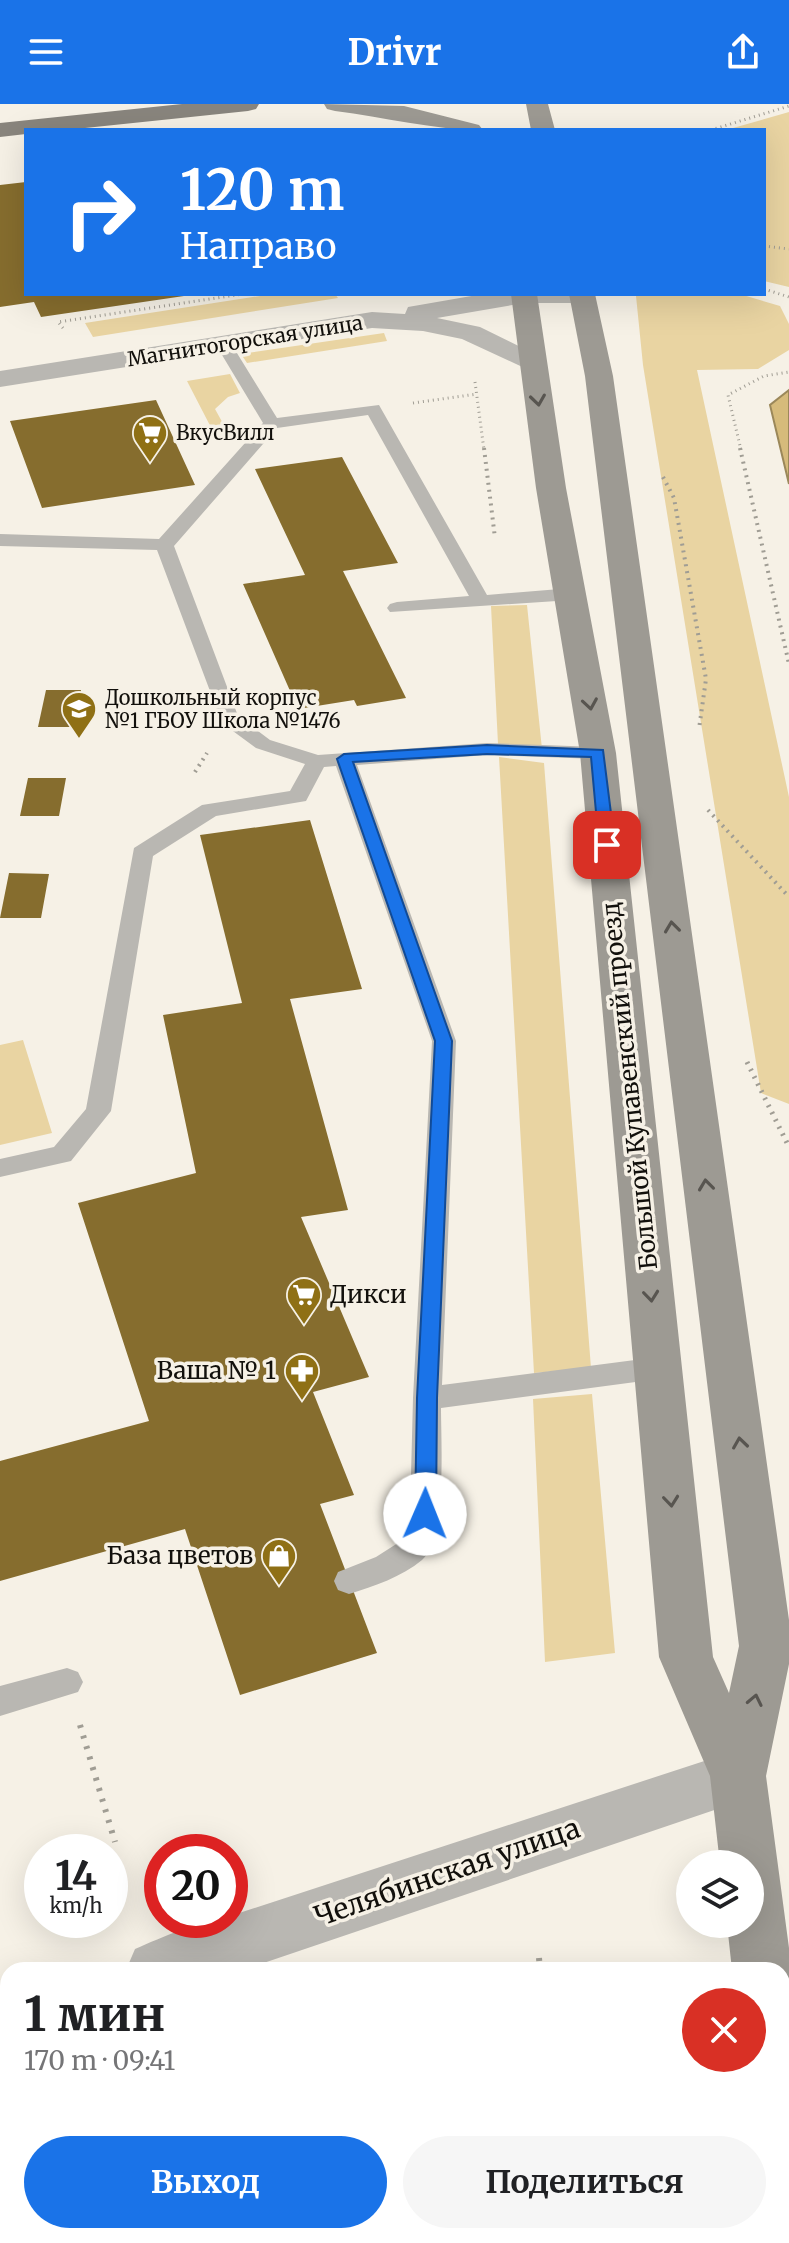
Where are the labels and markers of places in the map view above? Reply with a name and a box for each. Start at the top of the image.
supermarket icon: ВкусВилл [131,414,169,464]
place label: ВкусВилл [176,420,274,445]
place label: Дошкольный корпус №1 ГБОУ Школа №1476 [105,685,341,733]
school or university icon: Дошкольный корпус №1 ГБОУ Школа №1476 [60,690,98,740]
pin [573,811,641,879]
supermarket icon: Дикси [285,1276,323,1326]
place label: Дикси [330,1279,407,1310]
pharmacy icon: Ваша № 1 [283,1352,321,1402]
place label: Ваша № 1 [157,1355,276,1386]
shop icon: База цветов [260,1537,298,1587]
place label: База цветов [107,1540,253,1571]

